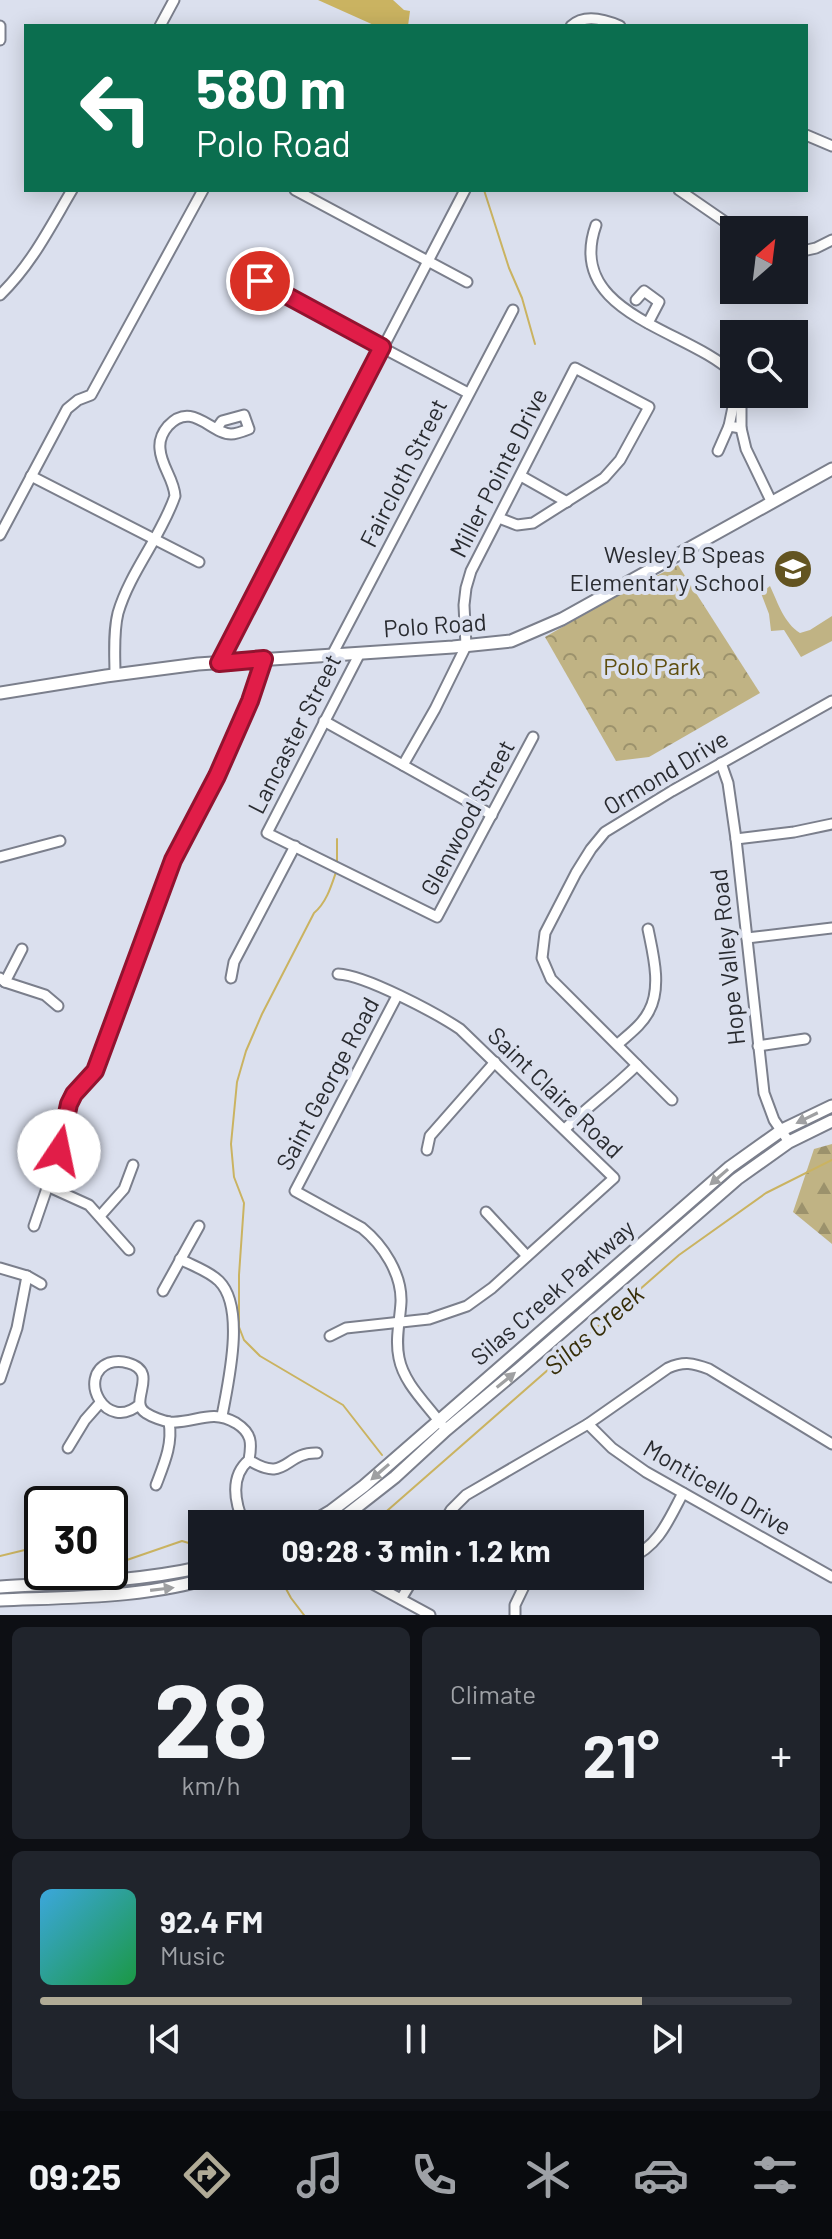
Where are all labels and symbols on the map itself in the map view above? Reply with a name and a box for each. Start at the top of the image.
north arrow [720,216,808,304]
pin [226,247,294,315]
street label: Miller Pointe Drive [443,383,553,562]
street label: Faircloth Street [353,393,453,551]
place label: Wesley B Speas Elementary School [570,539,765,596]
school or university icon: Wesley B Speas Elementary School [772,548,814,590]
street label: Polo Road [382,606,487,643]
street label: Lancaster Street [241,649,346,818]
park label: Polo Park [603,651,701,680]
street label: Ormond Drive [598,723,733,820]
street label: Glenwood Street [413,734,520,900]
street label: Hope Valley Road [703,868,750,1047]
street label: Saint George Road [269,992,384,1175]
street label: Saint Claire Road [482,1020,630,1164]
position arrow [17,1109,101,1193]
one-way arrow [795,1111,818,1125]
one-way arrow [709,1167,729,1185]
street label: Silas Creek Parkway [465,1214,641,1372]
water label: Silas Creek [538,1278,650,1382]
one-way arrow [496,1372,516,1389]
street label: Monticello Drive [639,1433,797,1541]
one-way arrow [371,1463,391,1480]
speed limit sign: 30 [24,1486,128,1590]
one-way arrow [149,1582,174,1595]

